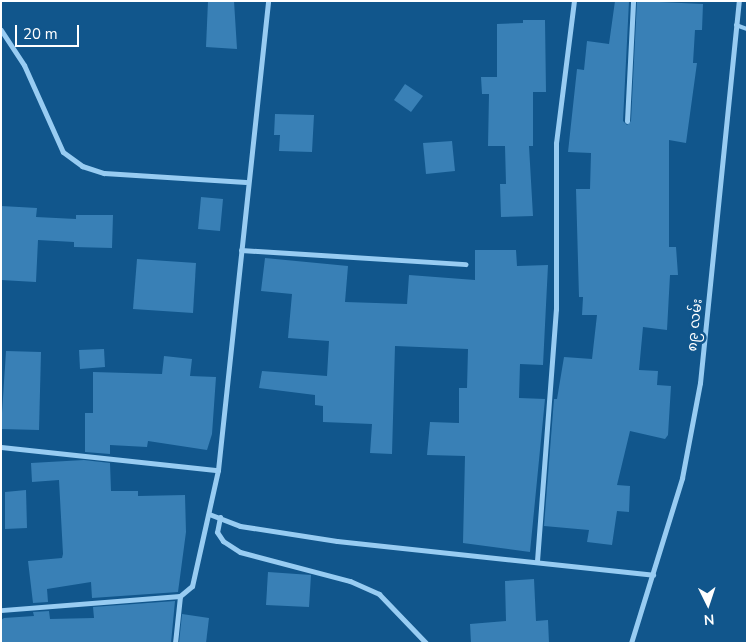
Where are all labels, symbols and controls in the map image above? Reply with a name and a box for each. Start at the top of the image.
scale bar [18,15,81,47]
text: 20 m [23,24,58,44]
street label: ၈၉ လမ်း [684,298,706,352]
north arrow [683,579,733,629]
text: N [703,610,715,629]

